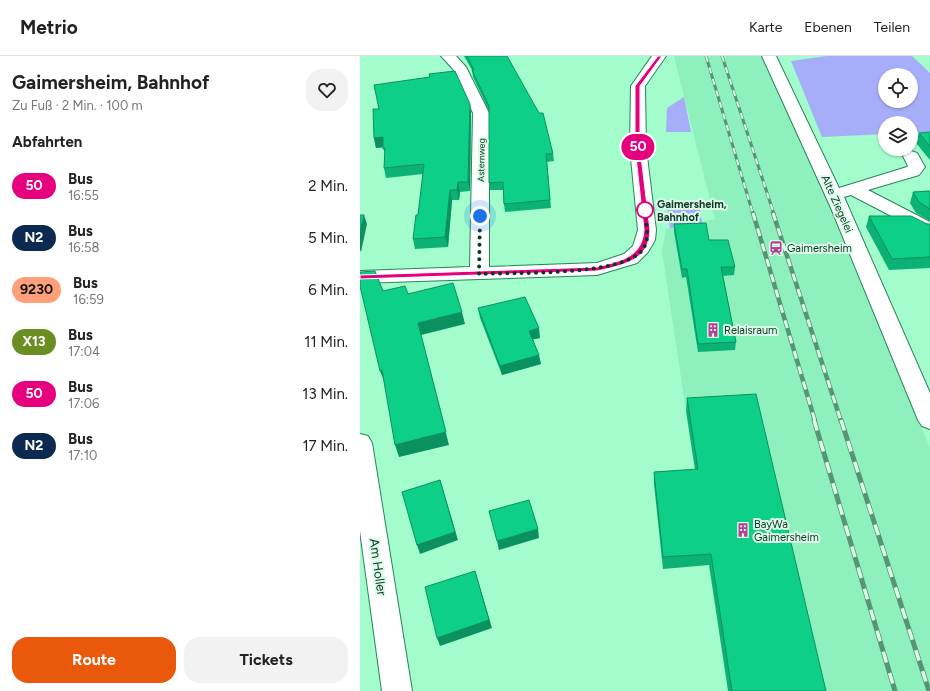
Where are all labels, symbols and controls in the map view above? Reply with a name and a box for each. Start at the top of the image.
text: Metrio [20,16,78,39]
text: Karte [749,19,782,36]
text: Ebenen [804,19,852,36]
text: Teilen [874,19,910,36]
map controls [878,68,918,156]
button: locate [878,68,918,108]
button: heart [306,69,348,111]
text: Gaimersheim, Bahnhof [12,71,209,94]
text: Zu Fuß · 2 Min. · 100 m [12,98,143,113]
button: layers [878,116,918,156]
text: Abfahrten [12,133,82,151]
line badge: 50 [620,134,656,160]
street label: Asternweg [475,138,487,182]
text: 50 [629,138,647,155]
text: Bus [68,170,93,188]
street label: Alte Ziegelei [818,173,856,235]
text: 50 [25,177,43,194]
text: 2 Min. [308,177,348,195]
text: 16:55 [68,188,99,203]
place label: Gaimersheim, Bahnhof [657,198,727,224]
marker: Gaimersheim, Bahnhof [636,201,654,219]
your location [470,206,490,226]
text: Bus [68,222,93,240]
text: N2 [25,229,43,246]
text: 5 Min. [308,229,348,247]
text: 16:58 [68,240,99,255]
station icon: Gaimersheim [768,240,784,256]
place label: Gaimersheim [787,242,852,255]
text: Bus [73,274,98,292]
text: 9230 [20,281,53,298]
text: 6 Min. [308,281,348,299]
text: 16:59 [73,292,104,307]
building icon: Relaisraum [705,322,721,338]
place label: Relaisraum [724,324,777,337]
text: Bus [68,326,93,344]
text: X13 [22,333,46,350]
text: 11 Min. [304,333,348,351]
text: 17:04 [68,344,100,359]
text: Bus [68,378,93,396]
text: 50 [25,385,43,402]
text: 13 Min. [302,385,348,403]
text: 17:06 [68,396,99,411]
text: Bus [68,430,93,448]
text: N2 [25,437,43,454]
text: 17 Min. [302,437,348,455]
text: 17:10 [68,448,97,463]
place label: BayWa Gaimersheim [754,518,819,544]
building icon: BayWa Gaimersheim [735,522,751,538]
street label: Am Holler [367,537,390,597]
button: Route [12,637,176,683]
button: Tickets [184,637,348,683]

